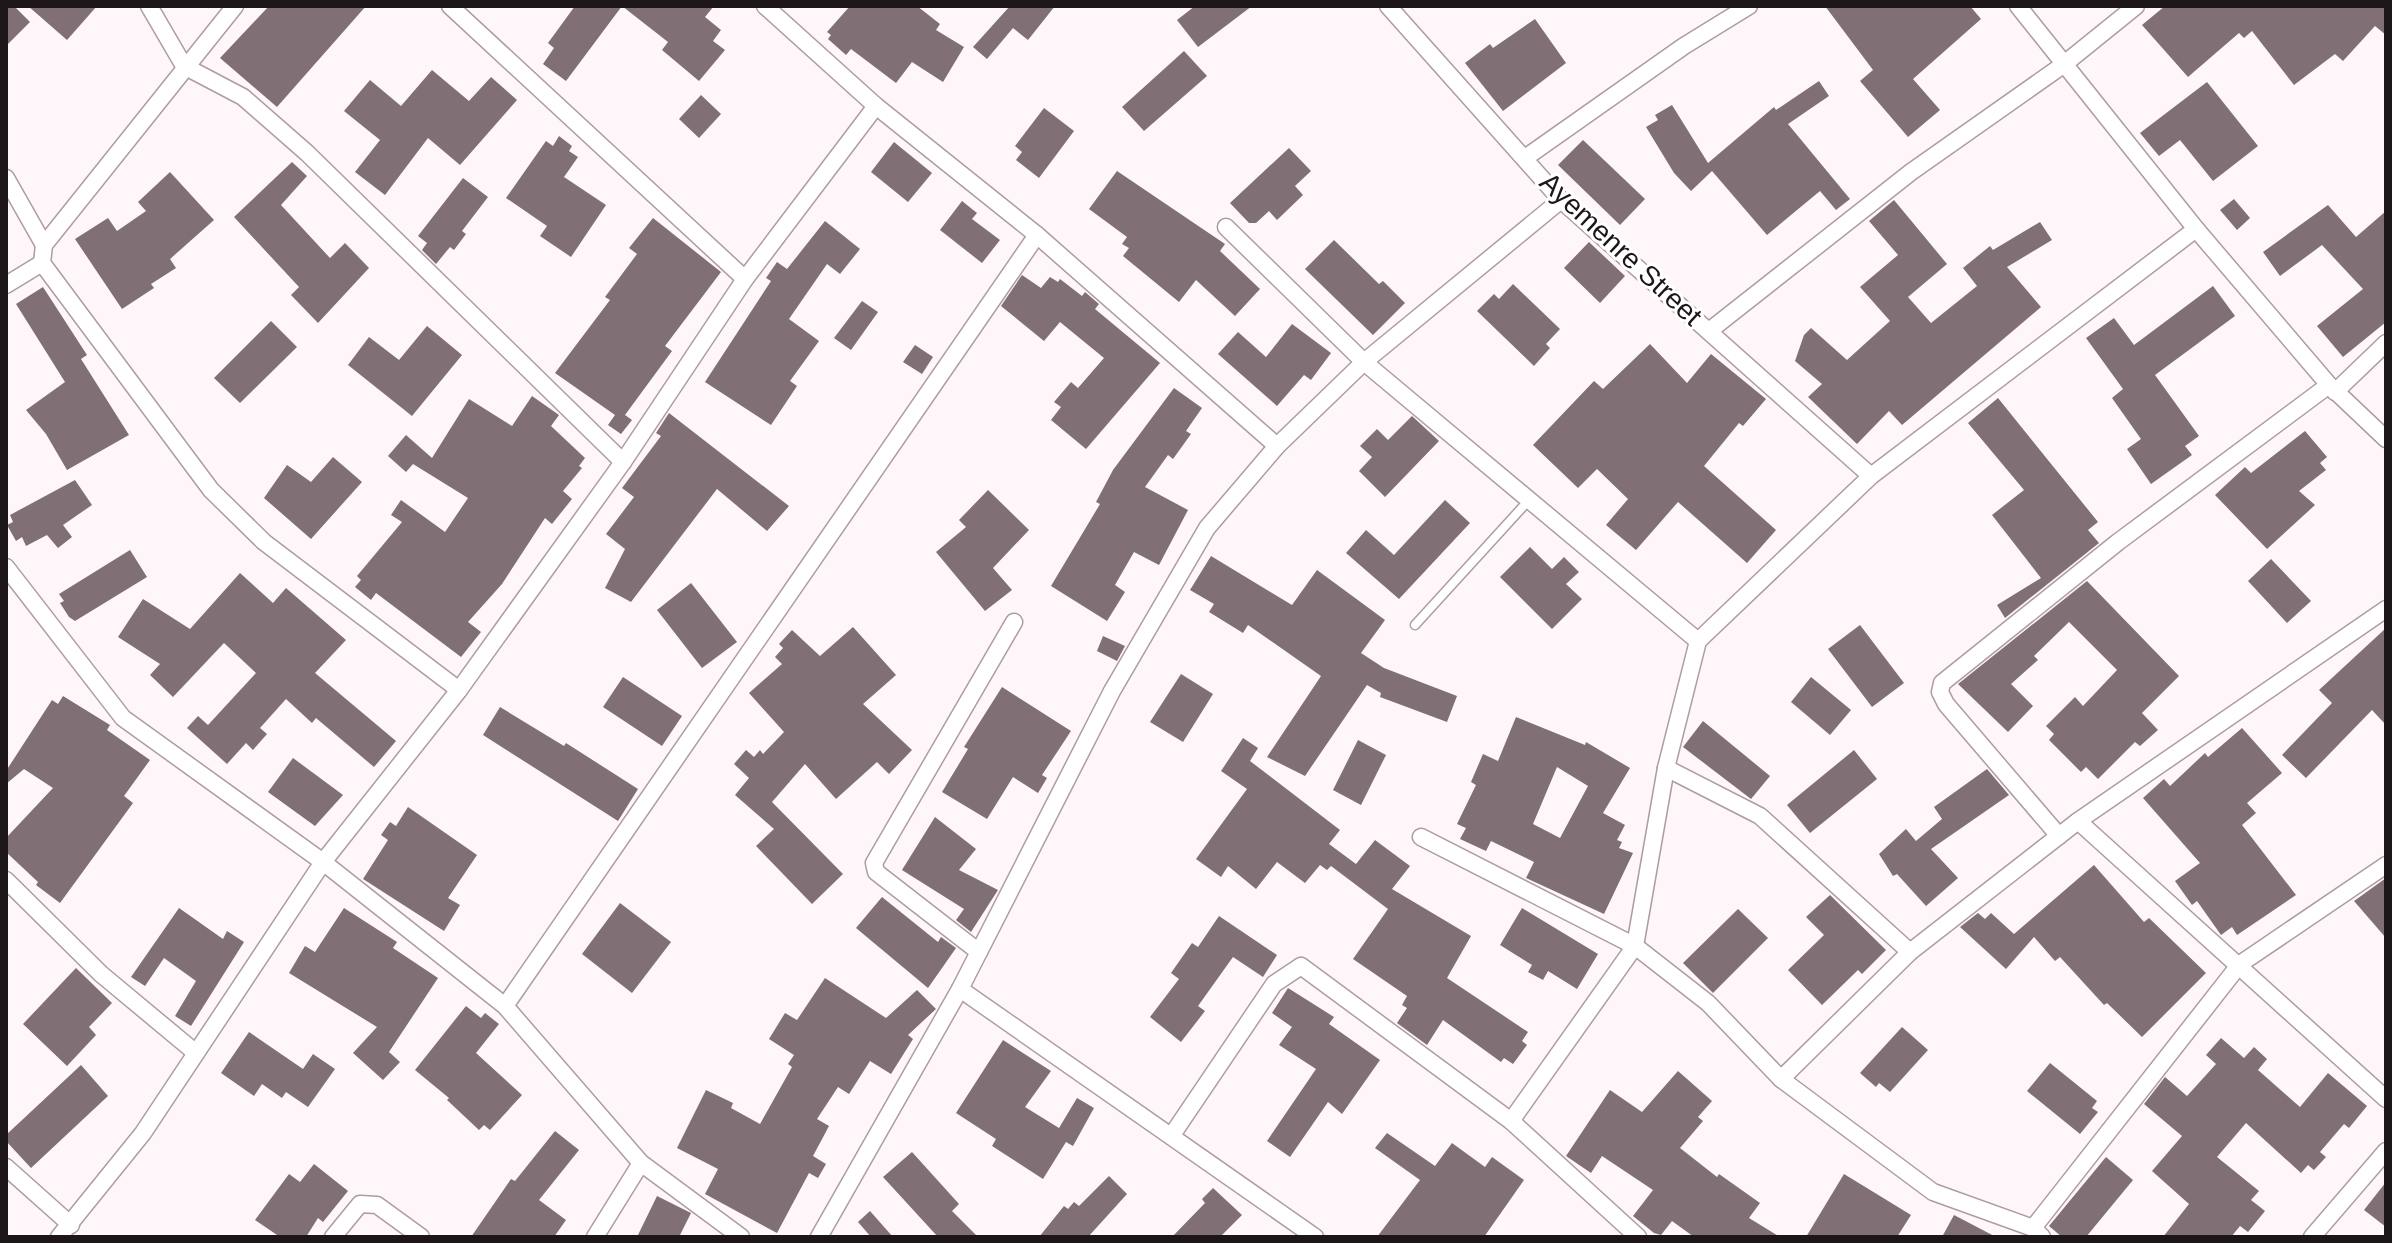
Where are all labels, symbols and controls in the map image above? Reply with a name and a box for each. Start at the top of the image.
street label: Ayemenre Street [1534,166,1708,332]

